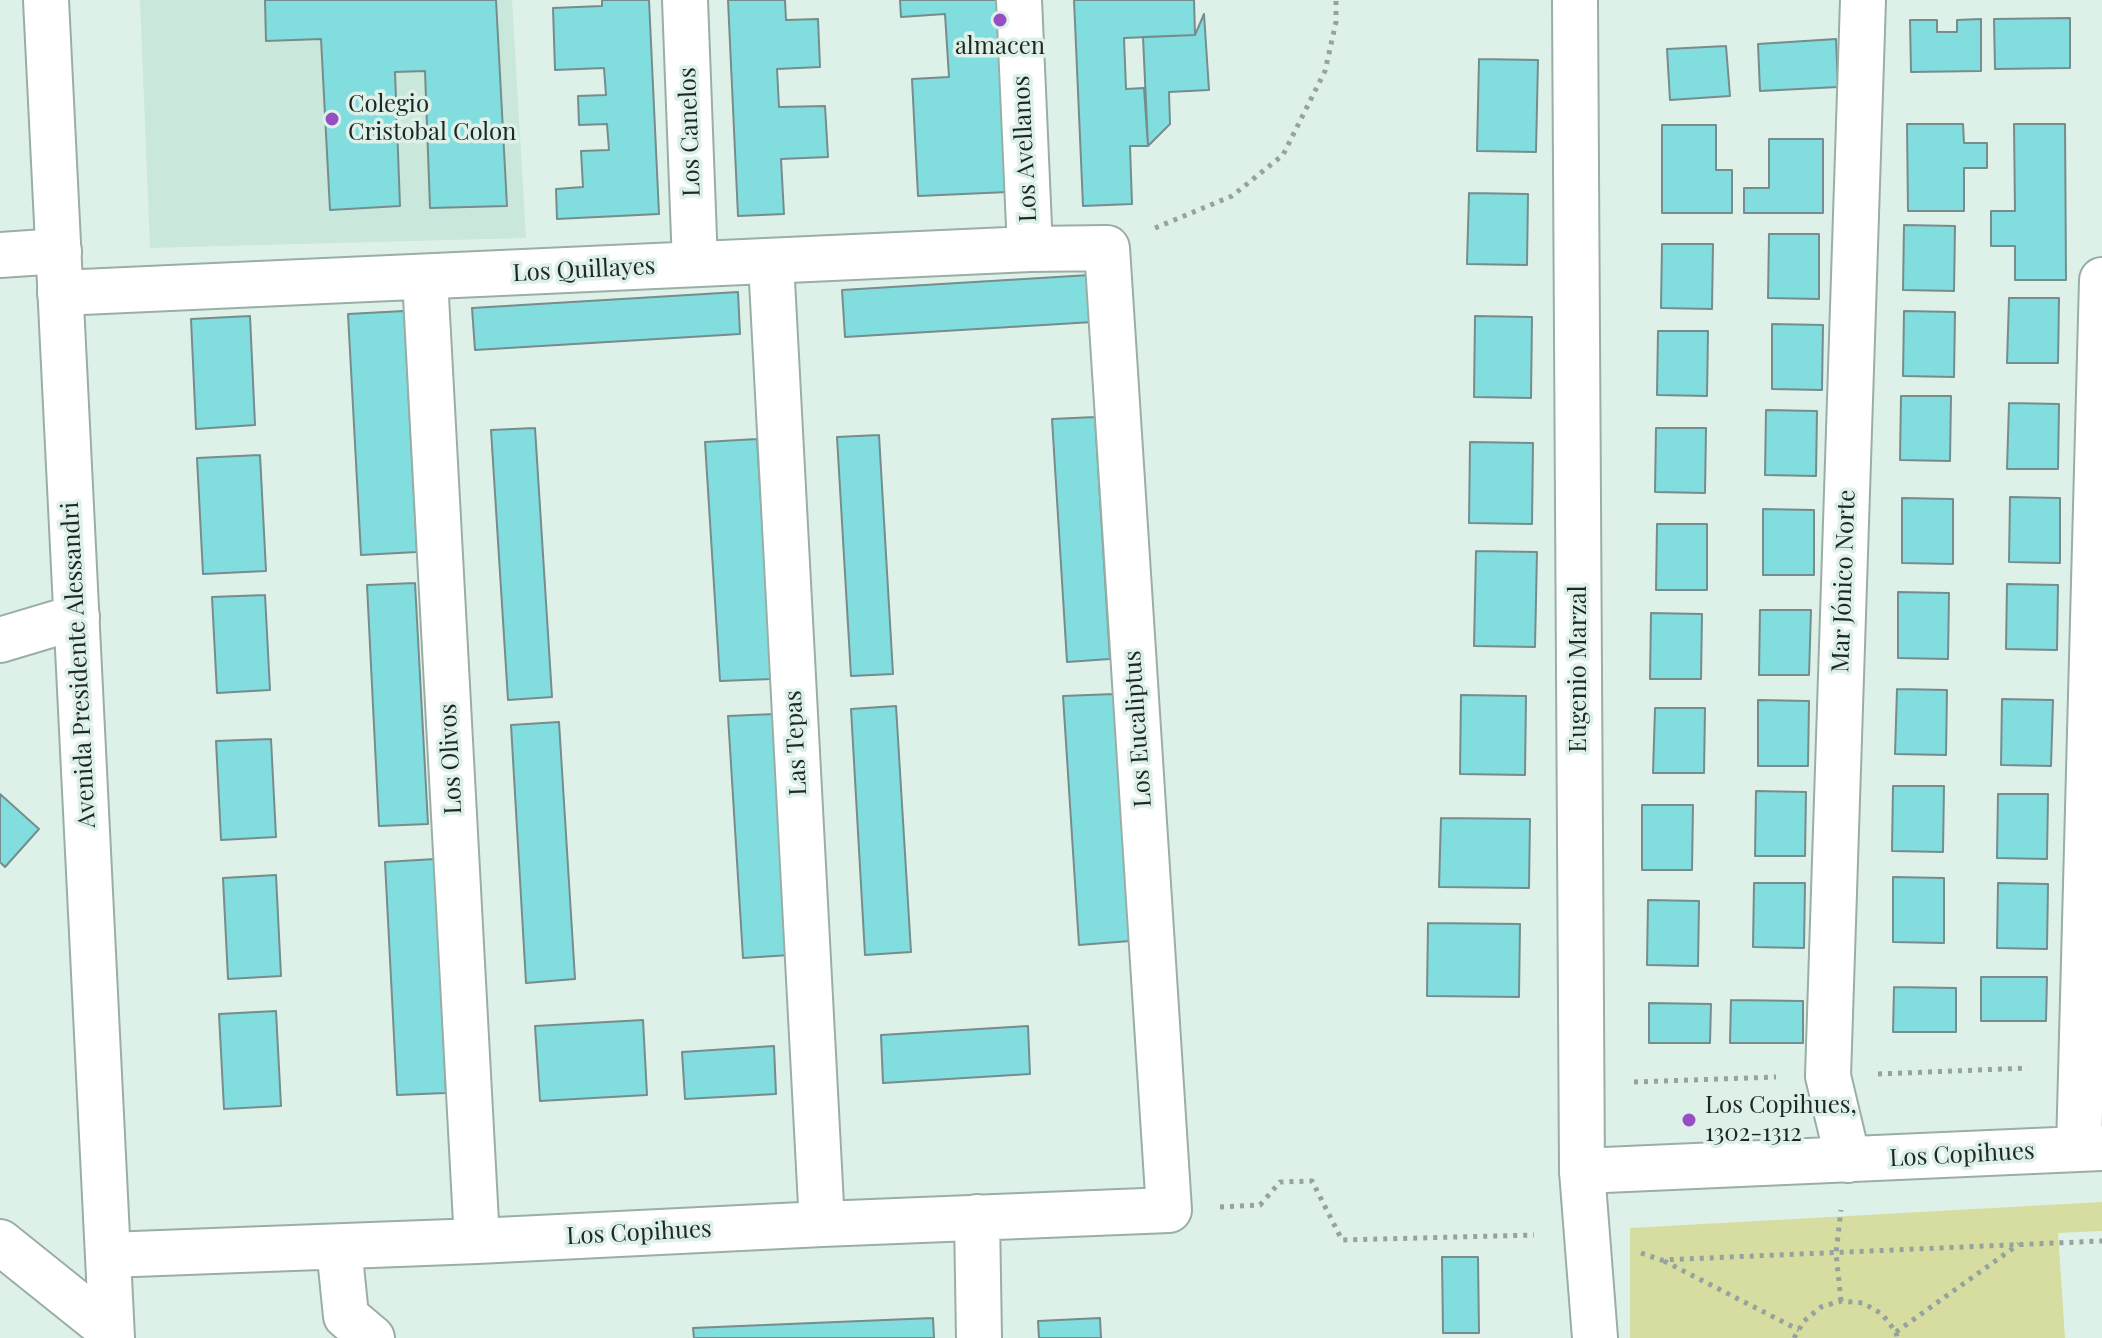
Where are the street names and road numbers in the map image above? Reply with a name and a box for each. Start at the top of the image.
street label: Los Canelos [673,67,707,197]
street label: Los Avellanos [1007,75,1043,223]
street label: Los Quillayes [512,252,656,288]
street label: Mar Jónico Norte [1826,489,1862,673]
street label: Avenida Presidente Alessandri [56,501,102,829]
street label: Eugenio Marzal [1565,585,1593,753]
street label: Los Eucaliptus [1118,650,1158,808]
street label: Las Tepas [779,690,813,796]
street label: Los Olivos [434,703,468,815]
street label: Los Copihues [1889,1137,2035,1173]
street label: Los Copihues [566,1215,712,1251]

